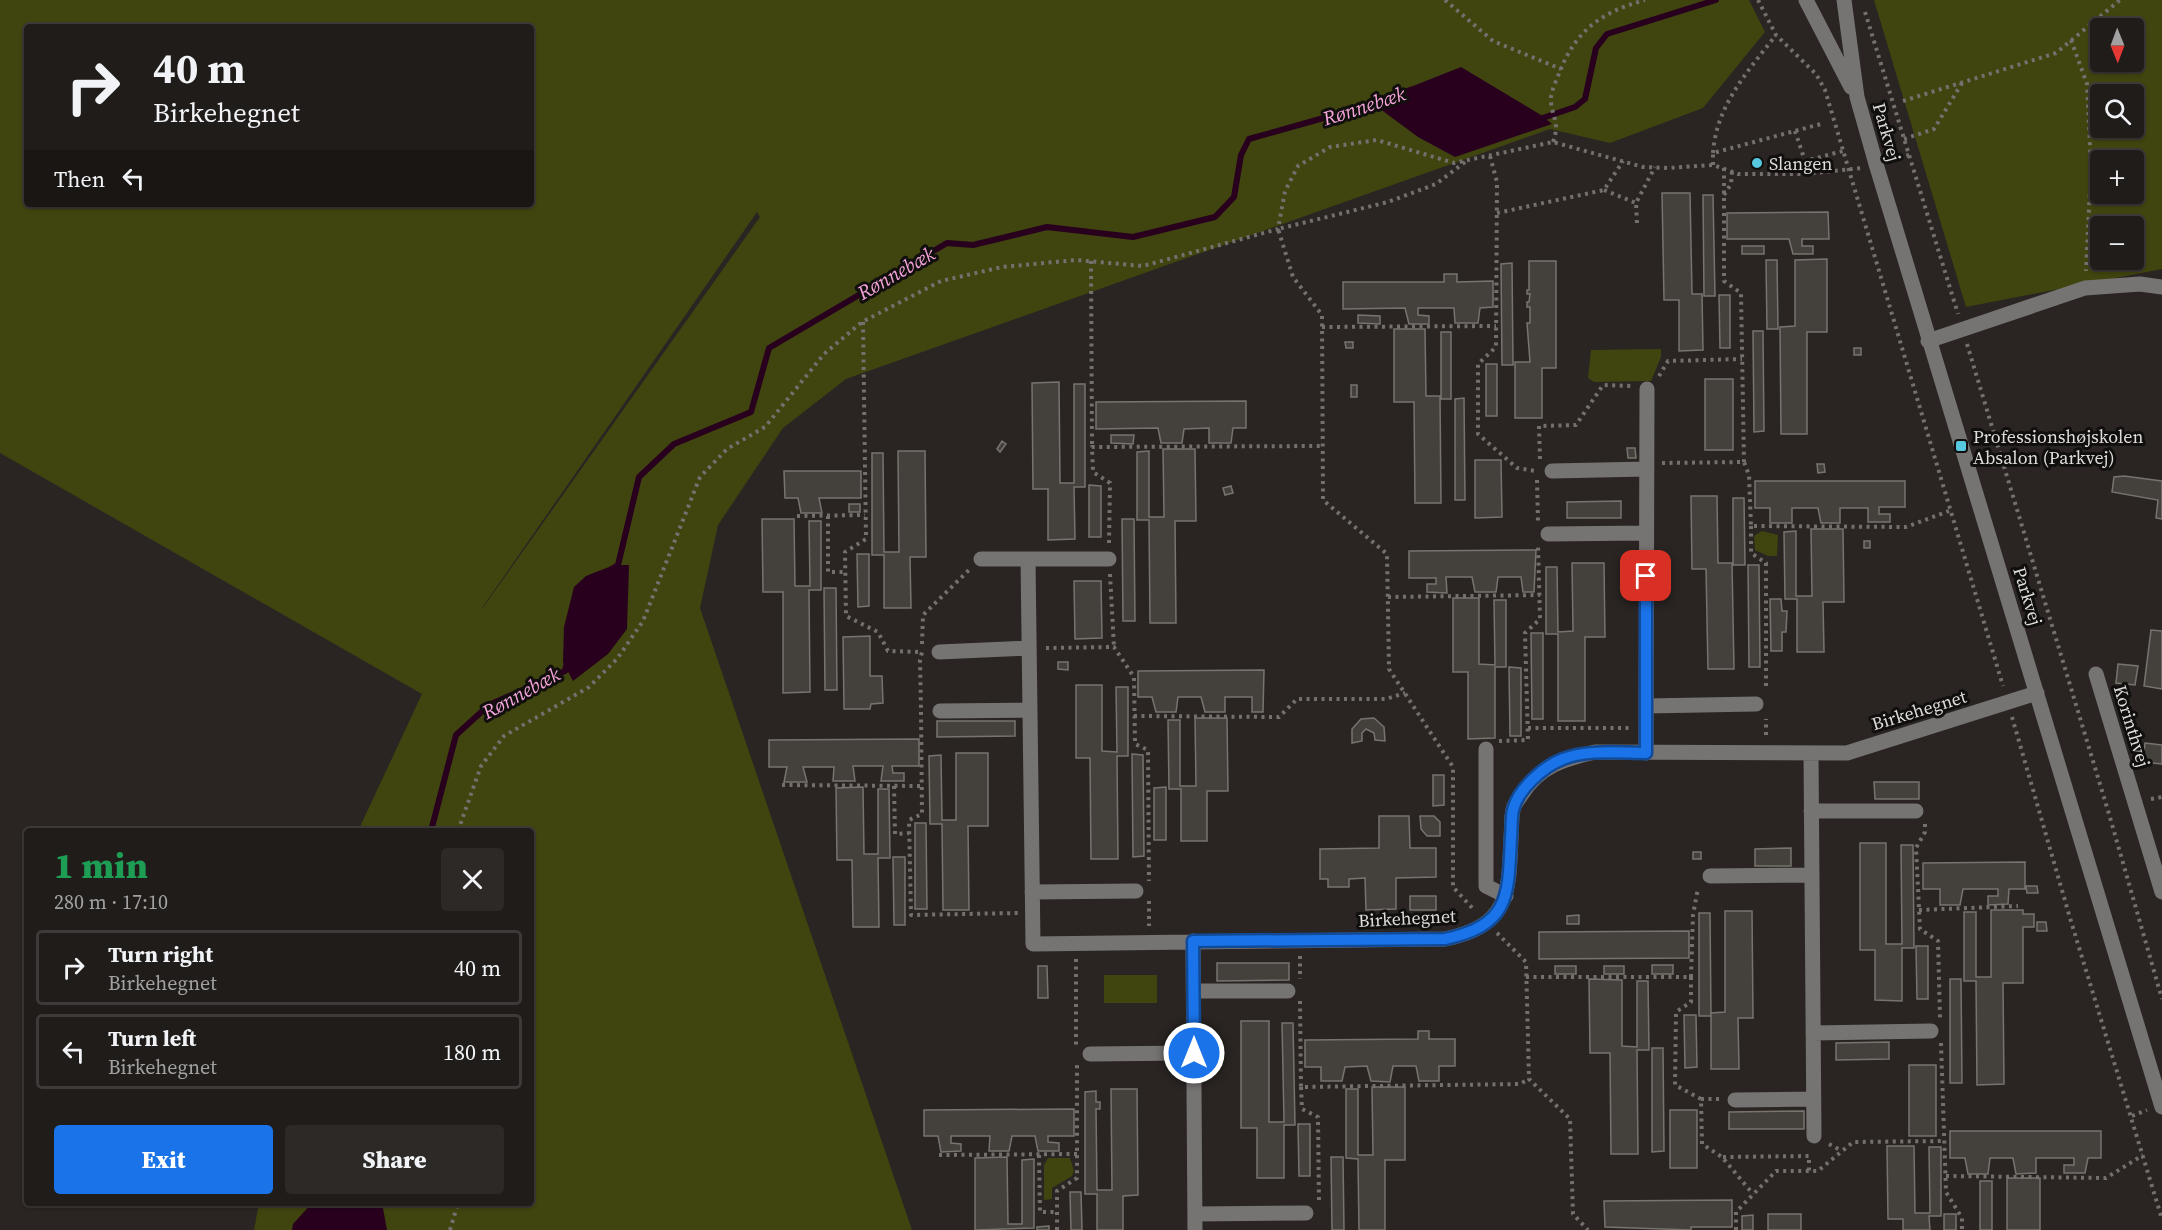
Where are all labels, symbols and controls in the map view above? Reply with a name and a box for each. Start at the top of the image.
north arrow [2090,18,2144,72]
map controls [2090,18,2144,270]
text: 40 m [153,39,246,97]
icon: right [54,48,132,126]
water label: Rønnebæk [1318,79,1409,133]
button: search [2090,84,2144,138]
text: Birkehegnet [153,94,300,131]
street label: Parkvej [1867,100,1907,164]
button: + [2090,150,2144,204]
place label: Slangen [1769,151,1833,176]
marker: Slangen [1750,156,1764,170]
icon: left [117,162,150,195]
text: Then [54,164,105,194]
button: − [2090,216,2144,270]
water label: Rønnebæk [851,239,940,307]
place label: Professionshøjskolen Absalon (Parkvej) [1973,424,2143,470]
marker: Professionshøjskolen Absalon (Parkvej) [1954,439,1968,453]
pin [1620,550,1671,601]
icon: arrive [1629,559,1662,592]
street label: Parkvej [2007,564,2049,628]
water label: Rønnebæk [476,660,566,726]
street label: Korinthvej [2108,682,2156,770]
street label: Birkehegnet [1869,684,1970,736]
text: 1 min [54,841,148,890]
button: close [441,848,504,911]
text: 280 m · 17:10 [54,888,168,916]
street label: Birkehegnet [1357,903,1457,933]
text: Turn right [108,939,213,969]
icon: right [57,951,90,984]
text: 40 m [454,953,501,983]
text: Birkehegnet [108,969,217,997]
position arrow [1162,1021,1226,1085]
text: Turn left [108,1023,196,1053]
icon: left [57,1035,90,1068]
text: 180 m [443,1037,501,1067]
text: Birkehegnet [108,1053,217,1081]
button: Exit [54,1125,273,1194]
button: Share [285,1125,504,1194]

